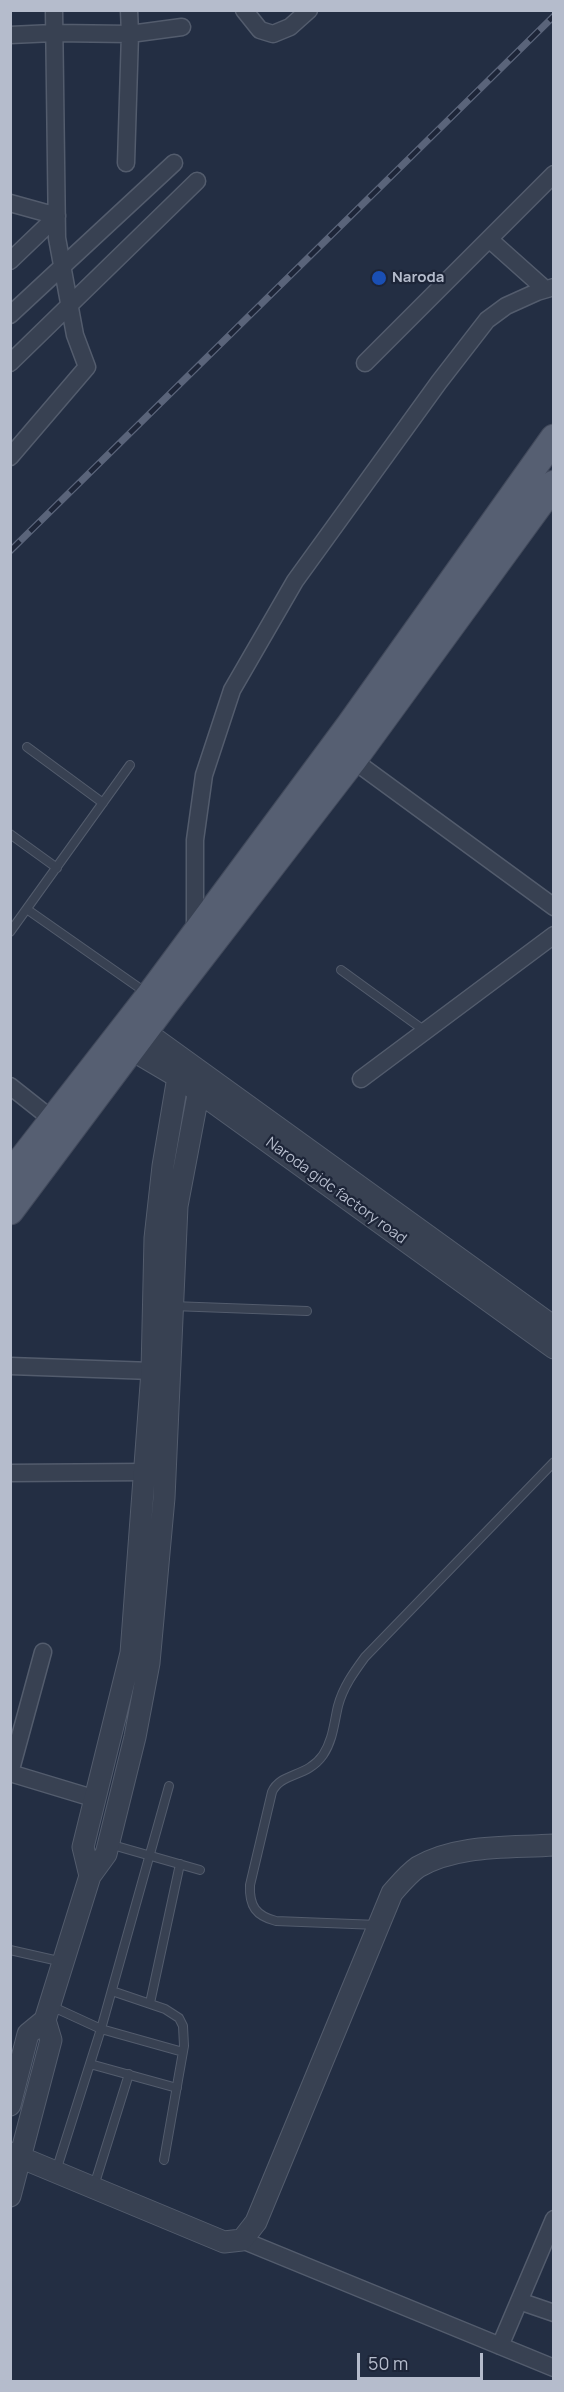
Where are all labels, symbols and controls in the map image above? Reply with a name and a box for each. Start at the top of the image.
marker: Naroda [370,269,388,287]
place label: Naroda [392,269,444,287]
street label: Naroda gidc factory road [262,1134,410,1248]
scale bar [360,2341,486,2379]
text: 50 m [368,2351,408,2375]

